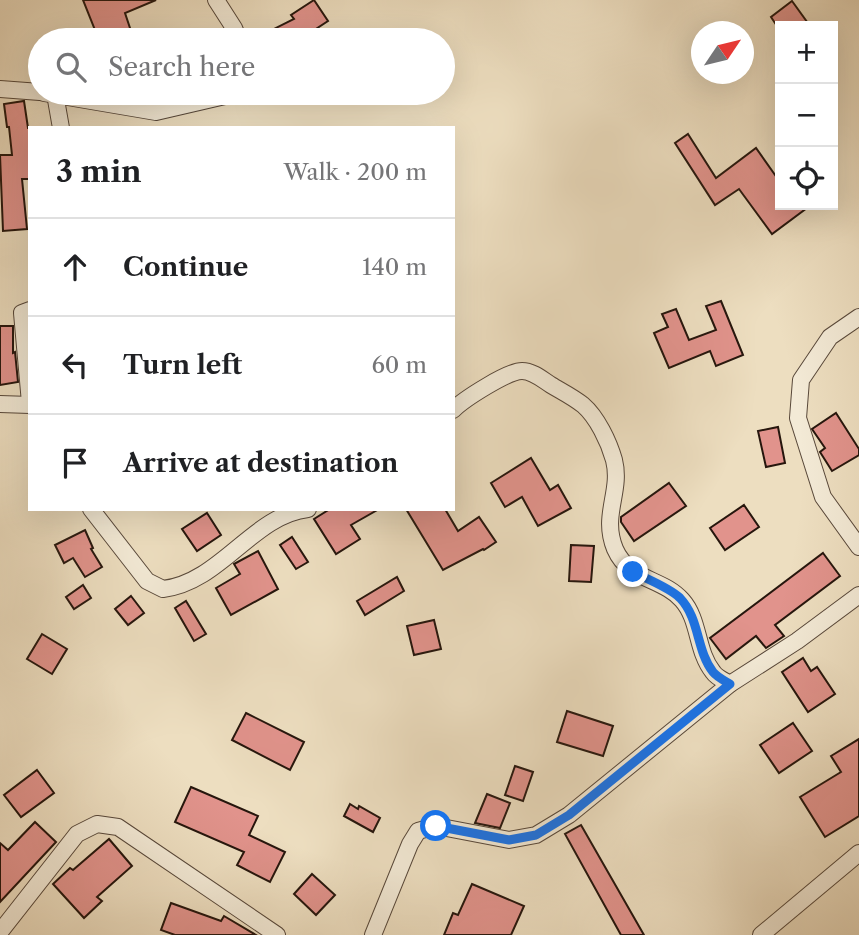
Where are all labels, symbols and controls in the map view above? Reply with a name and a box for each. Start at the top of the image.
north arrow [691,21,754,84]
map controls [775,21,838,210]
button: + [775,21,838,84]
search box [28,28,455,105]
icon: search [52,48,90,86]
text: Search here [108,51,255,83]
button: − [775,84,838,147]
button: locate [775,147,838,210]
text: 3 min [56,153,142,190]
text: Walk · 200 m [283,158,427,186]
icon: ahead [56,248,94,286]
text: Continue [123,251,248,283]
text: 140 m [362,253,427,281]
icon: left [56,346,94,384]
text: Turn left [123,349,242,381]
text: 60 m [371,351,427,379]
icon: arrive [56,444,94,482]
text: Arrive at destination [123,447,398,479]
route end [617,556,648,587]
route start [420,810,451,841]

